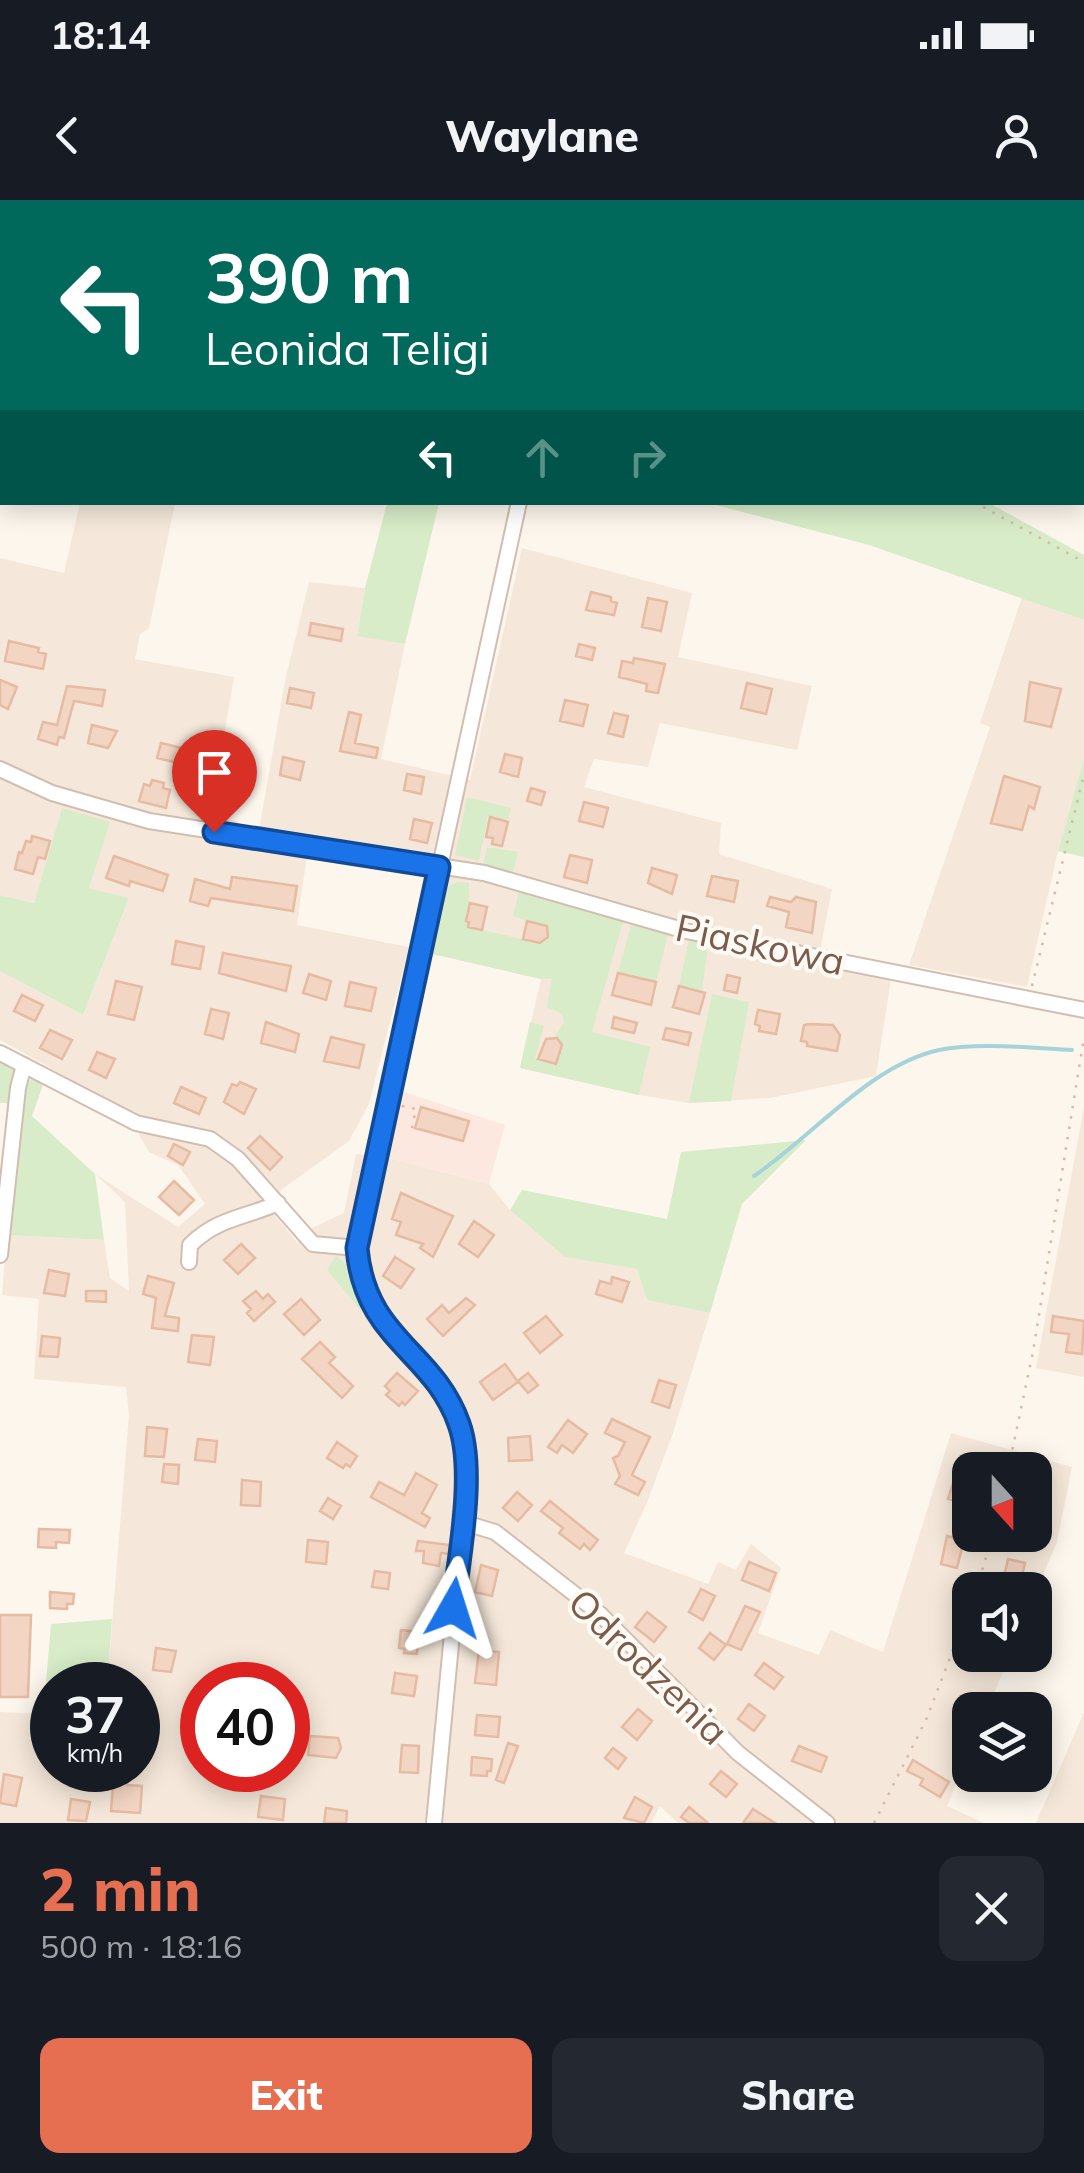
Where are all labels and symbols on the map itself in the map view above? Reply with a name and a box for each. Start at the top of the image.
pin [172,730,257,833]
street label: Piaskowa [671,903,849,985]
north arrow [952,1452,1052,1552]
position arrow [401,1556,505,1660]
street label: Odrodzenia [559,1578,739,1755]
speed limit sign: 40 [180,1662,310,1792]

